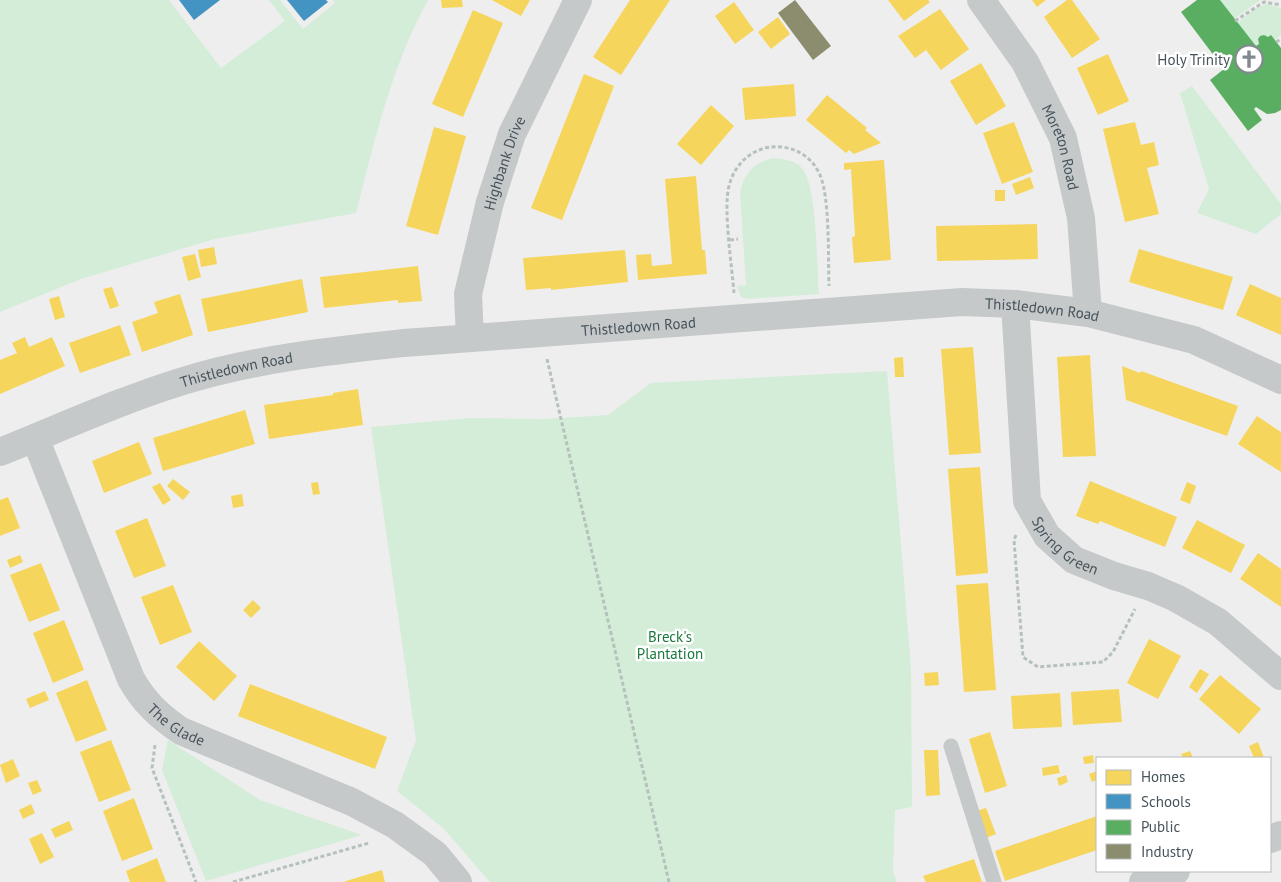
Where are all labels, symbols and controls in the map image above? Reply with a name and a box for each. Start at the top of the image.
church icon: Holy Trinity [1234,44,1264,74]
place label: Holy Trinity [1157,50,1230,69]
street label: Moreton Road [1038,101,1084,192]
street label: Highbank Drive [479,113,529,212]
street label: Thistledown Road [985,293,1101,325]
street label: Thistledown Road [580,312,696,339]
street label: Thistledown Road [177,347,294,391]
street label: Spring Green [1028,513,1101,578]
park label: Breck's Plantation [637,627,703,663]
street label: The Glade [144,699,208,749]
legend [1096,757,1271,872]
text: Homes [1141,767,1185,786]
text: Schools [1141,792,1191,811]
text: Public [1141,817,1180,836]
text: Industry [1141,842,1193,861]

